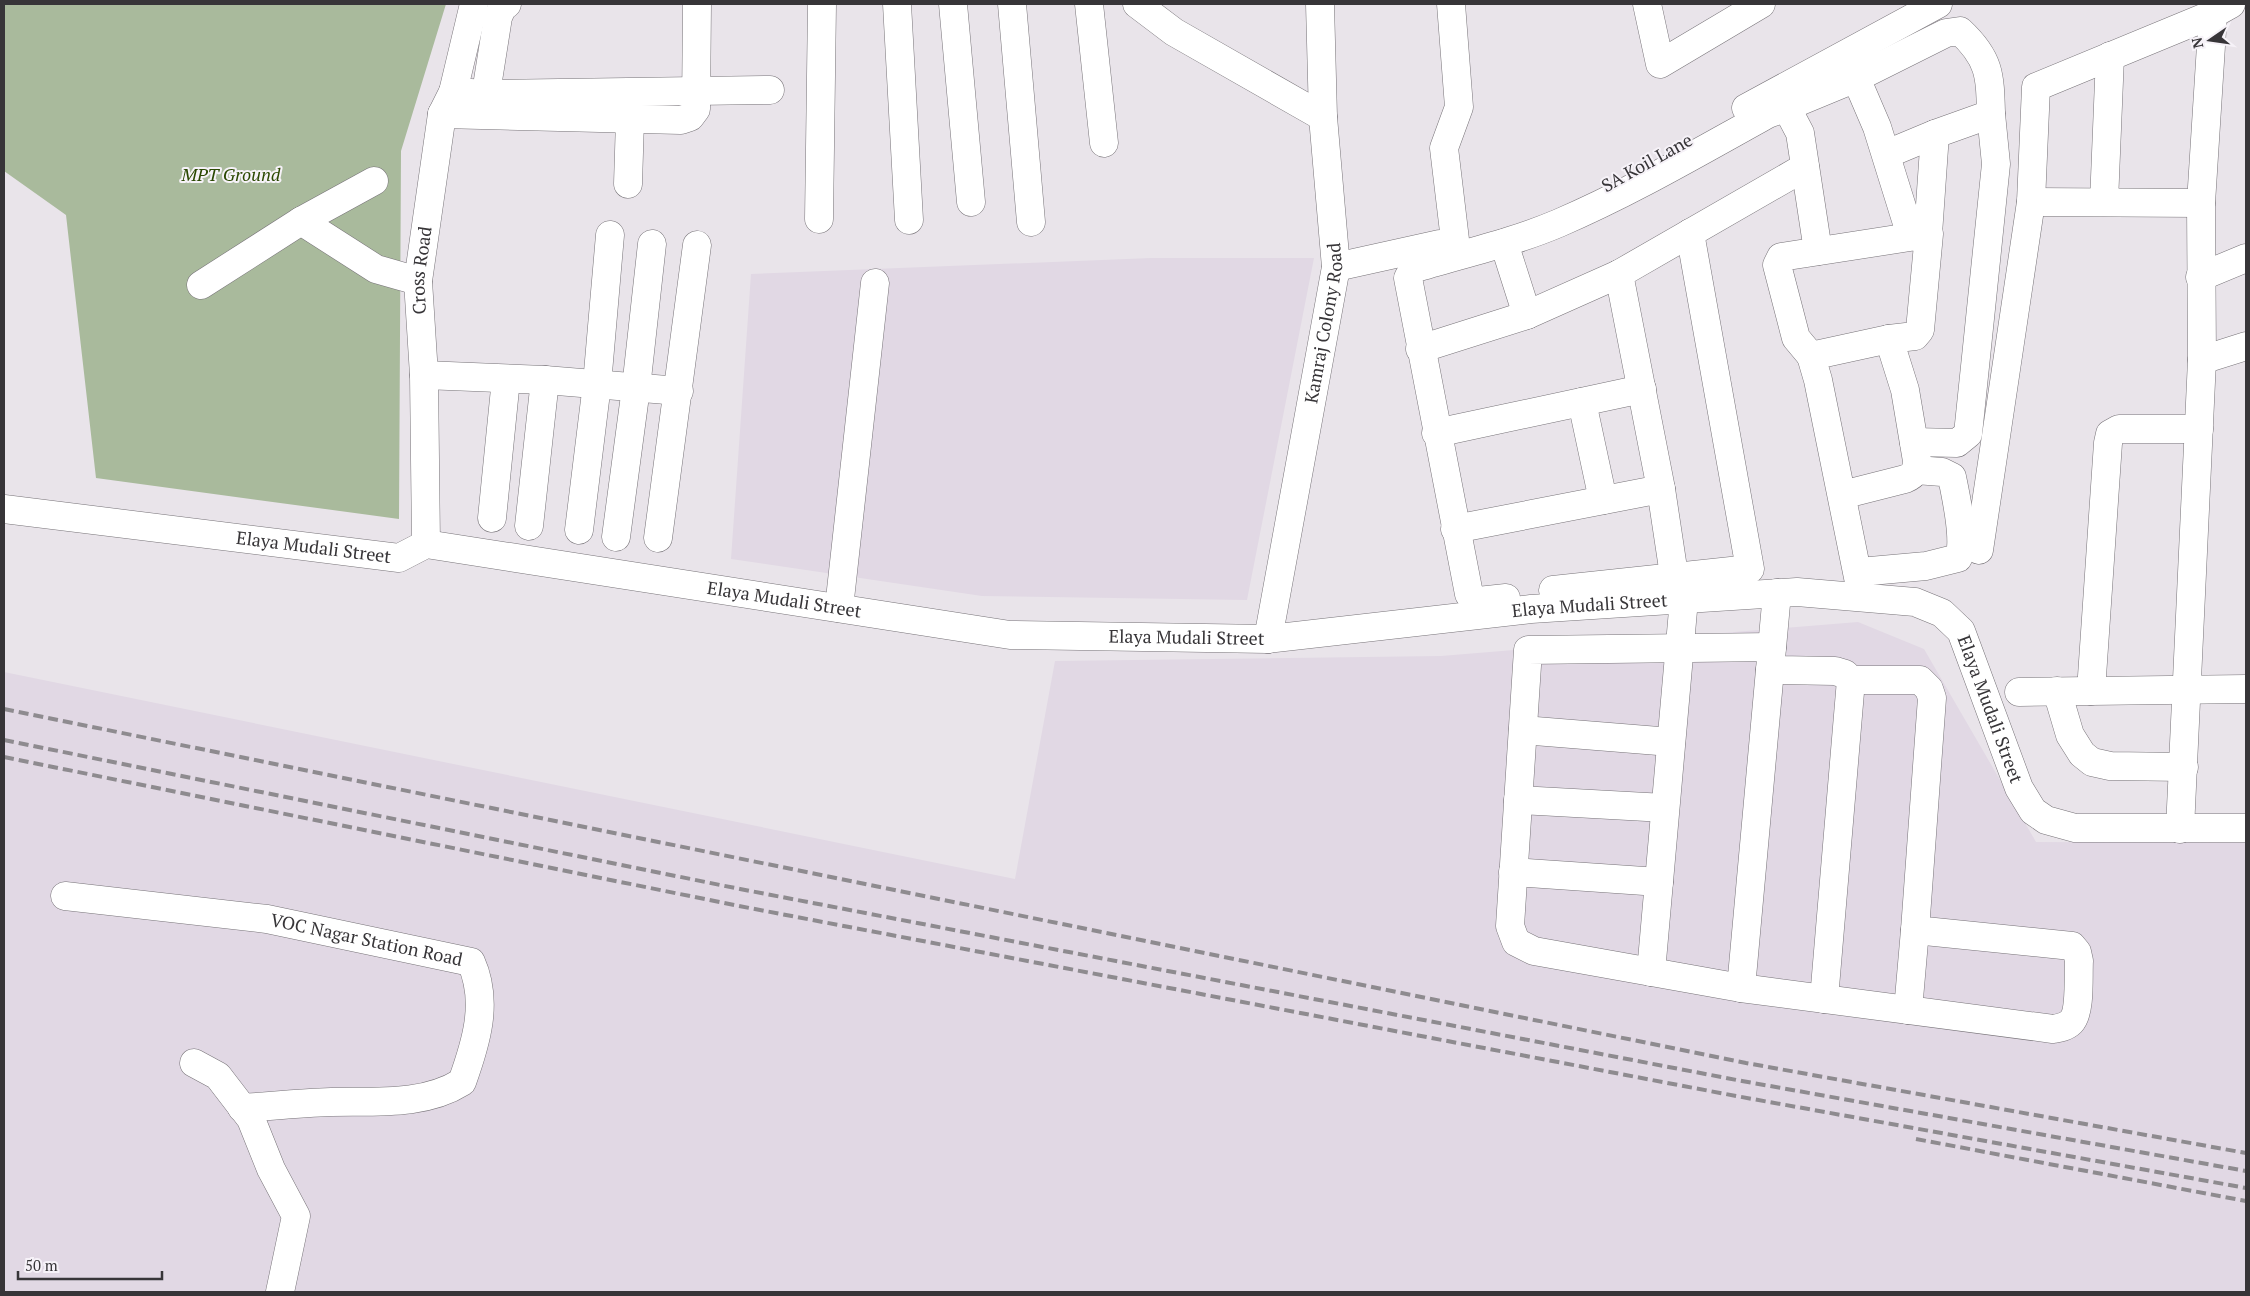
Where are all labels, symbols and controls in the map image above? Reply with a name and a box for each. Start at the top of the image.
north arrow [2185,15,2235,65]
text: N [2186,35,2207,50]
street label: SA Koil Lane [1597,127,1696,197]
park label: MPT Ground [181,162,281,186]
street label: Cross Road [405,225,437,315]
street label: Kamraj Colony Road [1298,242,1347,405]
street label: Elaya Mudali Street [235,525,393,568]
street label: Elaya Mudali Street [706,575,864,623]
street label: Elaya Mudali Street [1510,587,1668,622]
street label: Elaya Mudali Street [1108,624,1265,650]
street label: Elaya Mudali Street [1953,632,2029,787]
street label: VOC Nagar Station Road [268,907,465,971]
scale bar [18,1248,161,1280]
text: 50 m [25,1255,58,1275]

